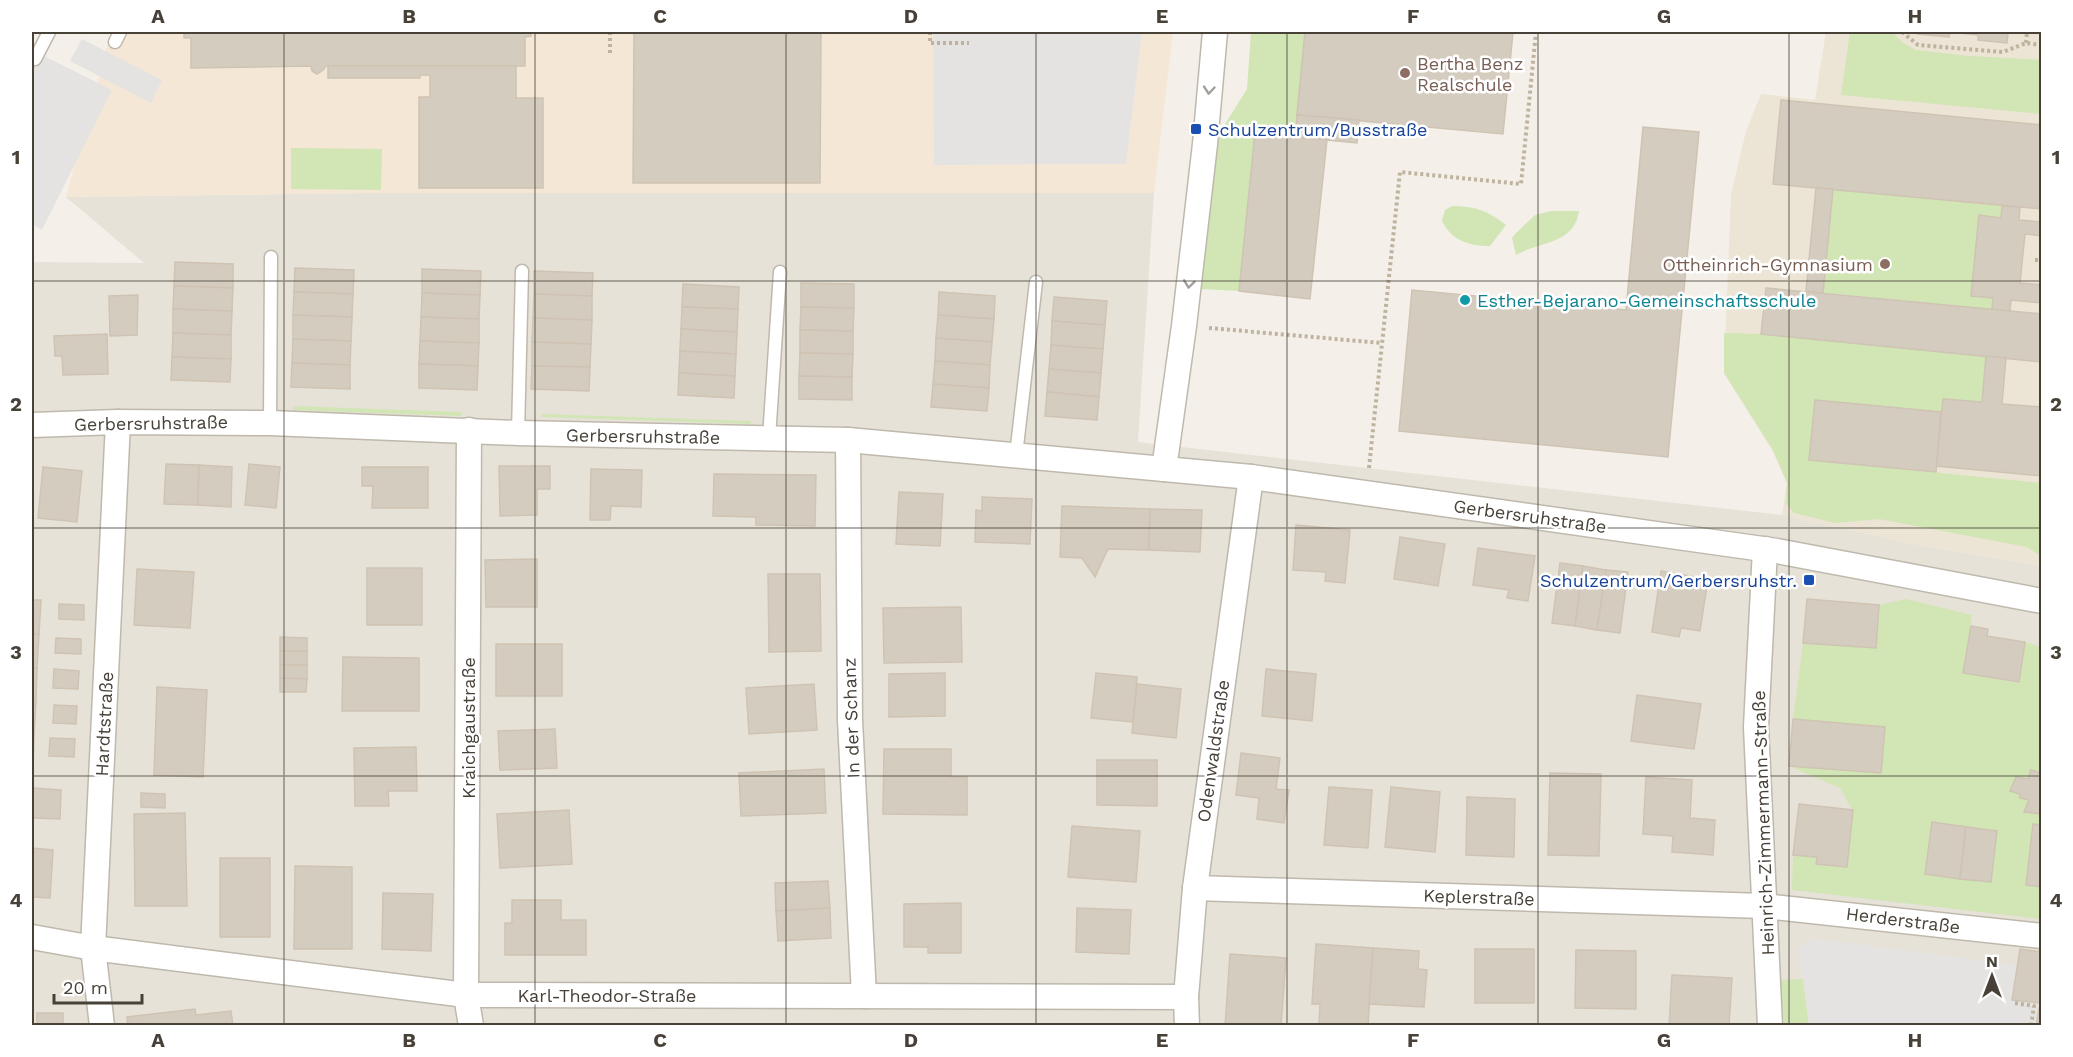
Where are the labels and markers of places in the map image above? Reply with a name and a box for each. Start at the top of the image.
place label: Bertha Benz Realschule [1417,53,1523,95]
marker: Bertha Benz Realschule [1398,66,1412,80]
place label: Schulzentrum/Busstraße [1208,119,1427,140]
marker: Schulzentrum/Busstraße [1189,122,1203,136]
place label: Ottheinrich-Gymnasium [1662,254,1873,275]
marker: Ottheinrich-Gymnasium [1878,257,1892,271]
place label: Esther-Bejarano-Gemeinschaftsschule [1477,290,1816,311]
marker: Esther-Bejarano-Gemeinschaftsschule [1458,293,1472,307]
place label: Schulzentrum/Gerbersruhstr. [1540,570,1797,591]
marker: Schulzentrum/Gerbersruhstr. [1802,573,1816,587]

